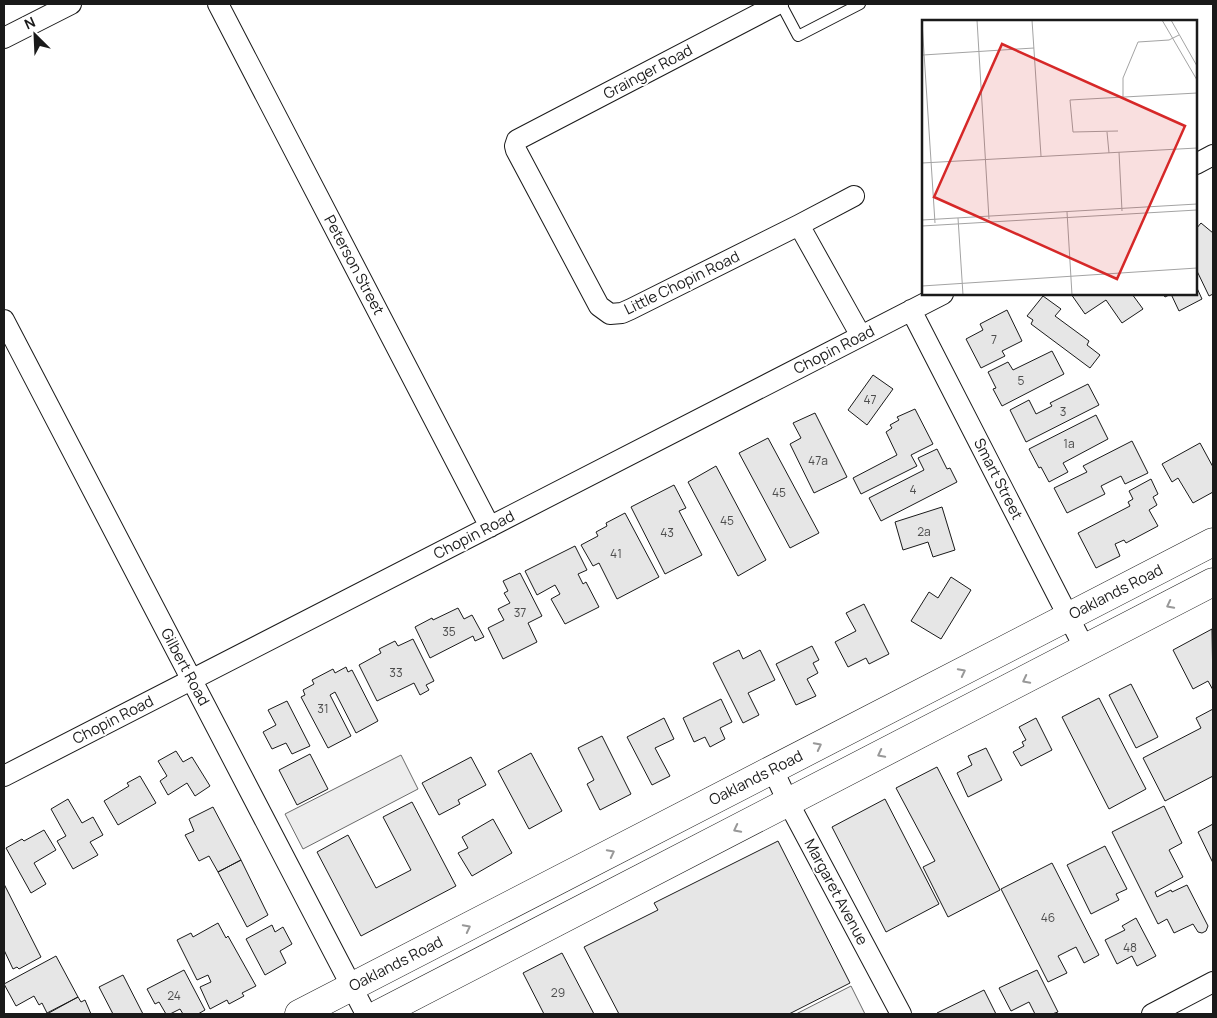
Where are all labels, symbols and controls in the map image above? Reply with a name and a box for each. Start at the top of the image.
north arrow [10,10,60,60]
text: N [21,12,38,33]
inset map [922,20,1197,295]
street label: Grainger Road [600,39,696,104]
street label: Peterson Street [319,211,390,318]
street label: Little Chopin Road [621,246,743,320]
street label: Chopin Road [790,320,878,379]
house number: 7 [991,331,997,348]
house number: 5 [1018,372,1025,389]
house number: 47 [863,391,877,408]
house number: 3 [1060,403,1066,420]
street label: Smart Street [969,434,1028,523]
house number: 1a [1063,435,1075,452]
house number: 47a [808,452,828,469]
house number: 4 [909,481,917,498]
house number: 45 [772,484,786,501]
street label: Chopin Road [430,505,518,564]
house number: 45 [720,512,734,529]
house number: 2a [917,523,931,540]
house number: 43 [660,524,674,541]
house number: 41 [610,545,622,562]
street label: Oaklands Road [1065,559,1166,624]
one-way arrow [1166,599,1175,609]
house number: 37 [514,604,526,621]
house number: 35 [442,623,456,640]
street label: Gilbert Road [156,624,215,709]
house number: 33 [389,664,403,681]
one-way arrow [957,668,966,678]
one-way arrow [1022,674,1031,684]
street label: Chopin Road [69,690,157,749]
house number: 31 [317,700,329,717]
one-way arrow [813,742,822,752]
street label: Oaklands Road [705,745,806,810]
one-way arrow [878,748,887,758]
one-way arrow [733,823,742,833]
street label: Margaret Avenue [800,835,873,949]
one-way arrow [606,849,615,859]
house number: 46 [1041,909,1055,926]
one-way arrow [462,924,471,934]
street label: Oaklands Road [345,931,446,996]
house number: 48 [1123,939,1137,956]
house number: 29 [551,984,565,1001]
house number: 24 [167,987,181,1004]

